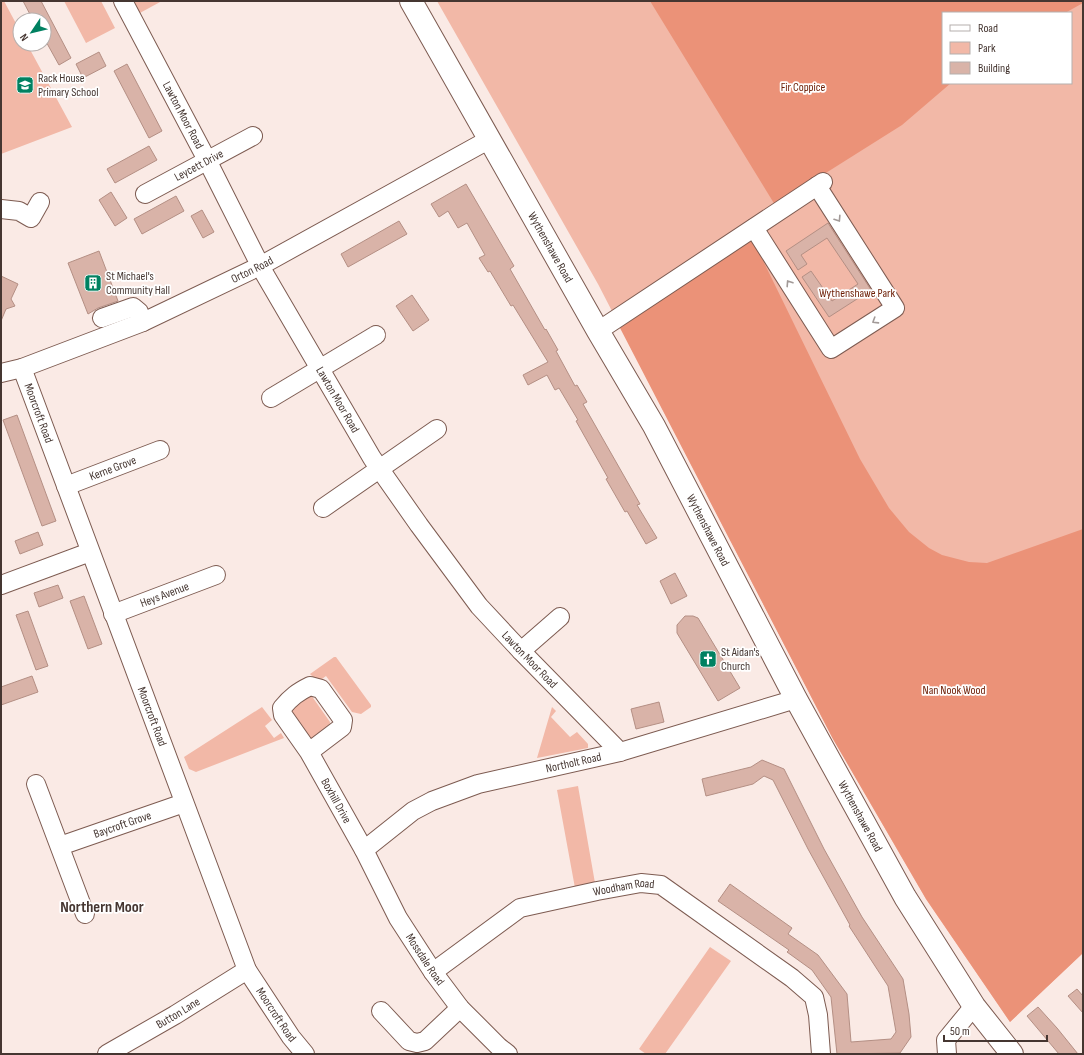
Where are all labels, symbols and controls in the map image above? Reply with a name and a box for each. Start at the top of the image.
north arrow [12,12,52,52]
legend [942,12,1072,84]
text: Road [978,21,998,36]
text: N [17,31,31,44]
text: Park [978,41,996,56]
text: Building [978,61,1010,76]
place label: Rack House Primary School [38,71,98,100]
school or university icon: Rack House Primary School [15,75,35,95]
street label: Lawton Moor Road [159,79,207,151]
park label: Fir Coppice [781,80,826,95]
street label: Leycett Drive [172,146,226,185]
street label: Wythenshawe Road [524,210,576,285]
one-way arrow [833,215,841,222]
street label: Orton Road [229,253,276,287]
place label: St Michael's Community Hall [106,269,170,298]
building icon: St Michael's Community Hall [83,273,103,293]
one-way arrow [787,280,794,287]
park label: Wythenshawe Park [819,286,896,301]
one-way arrow [872,316,879,324]
street label: Lawton Moor Road [312,364,363,436]
street label: Moorcroft Road [20,381,56,445]
street label: Kerne Grove [87,453,139,484]
street label: Wythenshawe Road [683,492,733,569]
street label: Heys Avenue [138,579,191,611]
street label: Lawton Moor Road [498,628,560,692]
place label: St Aidan's Church [721,645,760,674]
church icon: St Aidan's Church [698,649,718,669]
park label: Nan Nook Wood [923,683,985,698]
street label: Moorcroft Road [134,685,170,748]
street label: Northolt Road [544,749,603,776]
street label: Boxhill Drive [317,776,355,826]
street label: Wythenshawe Road [834,778,886,854]
street label: Baycroft Grove [92,808,154,842]
street label: Woodham Road [592,876,655,900]
district label: Northern Moor [60,898,144,917]
street label: Mossdale Road [402,931,447,989]
street label: Moorcroft Road [252,985,299,1045]
street label: Button Lane [154,994,203,1032]
scale bar [944,1017,1047,1043]
text: 50 m [950,1024,970,1039]

